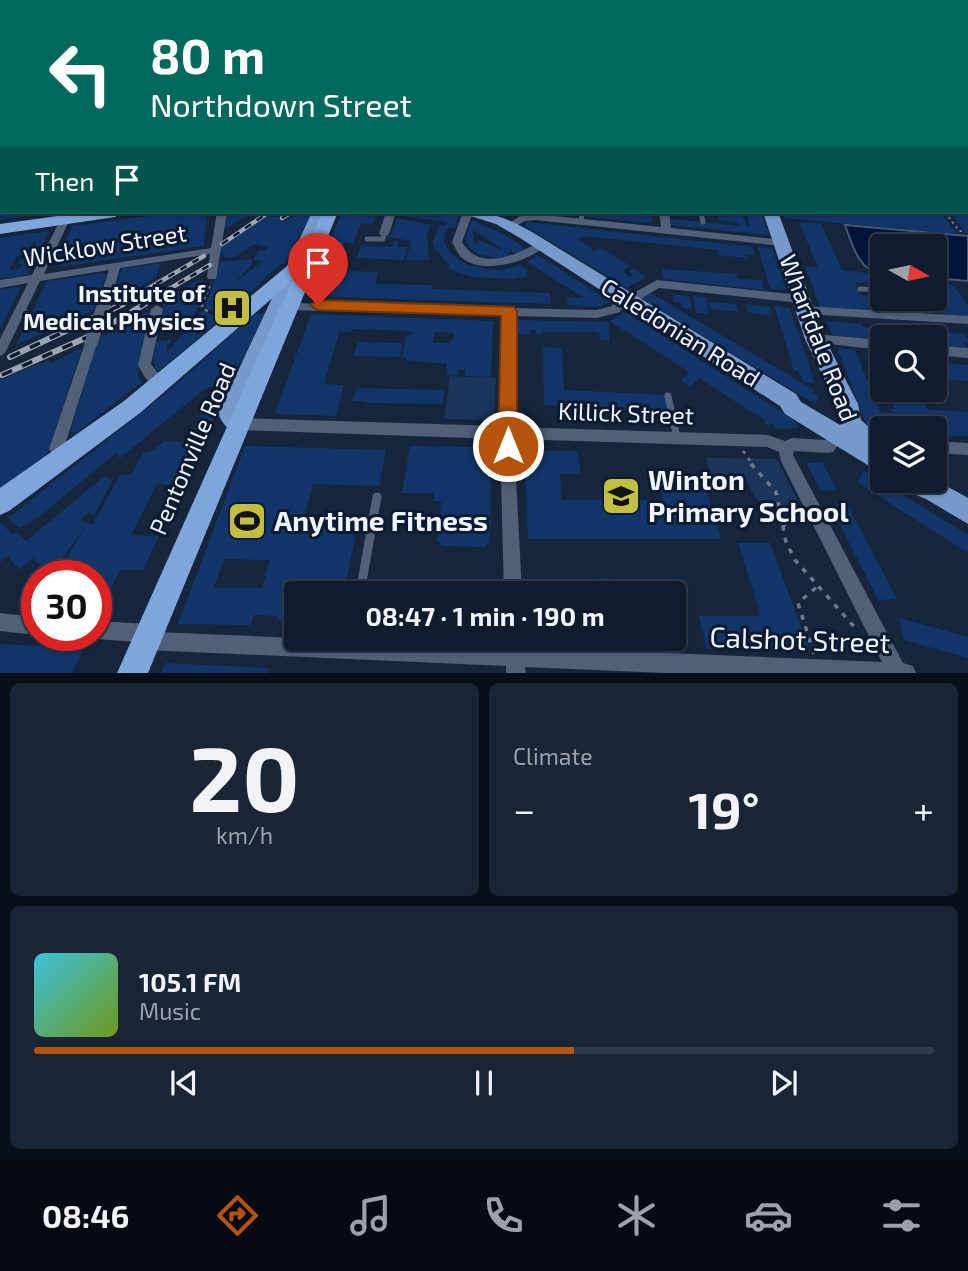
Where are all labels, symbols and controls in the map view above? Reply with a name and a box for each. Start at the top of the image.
text: 80 m [150,25,265,84]
icon: left [35,28,126,119]
text: Northdown Street [150,85,412,123]
icon: arrive [108,161,146,199]
text: Then [35,165,94,196]
street label: Wicklow Street [21,217,188,272]
pin [288,233,348,305]
north arrow [870,234,947,312]
map controls [870,234,947,493]
icon: arrive [299,244,337,282]
street label: Wharfdale Road [774,250,864,425]
street label: Caledonian Road [596,271,766,392]
place label: Institute of Medical Physics [23,278,206,335]
hospital icon: Institute of Medical Physics [211,287,253,329]
button: search [870,325,947,402]
street label: Pentonville Road [142,358,241,539]
street label: Killick Street [558,396,695,429]
position arrow [471,409,545,483]
button: layers [870,416,947,493]
place label: Winton Primary School [648,462,849,528]
school or university icon: Winton Primary School [600,475,642,517]
sports icon: Anytime Fitness [226,500,268,542]
place label: Anytime Fitness [274,503,488,537]
speed limit sign: 30 [21,560,112,651]
text: 08:47 · 1 min · 190 m [365,600,605,631]
street label: Calshot Street [709,619,891,659]
text: 20 [189,721,300,830]
text: Climate [513,742,593,770]
text: 19° [689,777,760,839]
text: − [513,786,535,832]
text: + [913,786,934,832]
text: km/h [216,821,273,849]
text: 105.1 FM [139,966,241,997]
text: Music [139,997,201,1025]
icon: previous [165,1064,203,1102]
icon: pause [465,1064,503,1102]
icon: next [765,1064,803,1102]
icon: directions [213,1191,262,1240]
icon: music [346,1191,395,1240]
icon: phone [479,1191,528,1240]
icon: climate [612,1191,661,1240]
icon: car [744,1191,793,1240]
icon: filters [877,1191,926,1240]
text: 08:46 [42,1196,130,1234]

